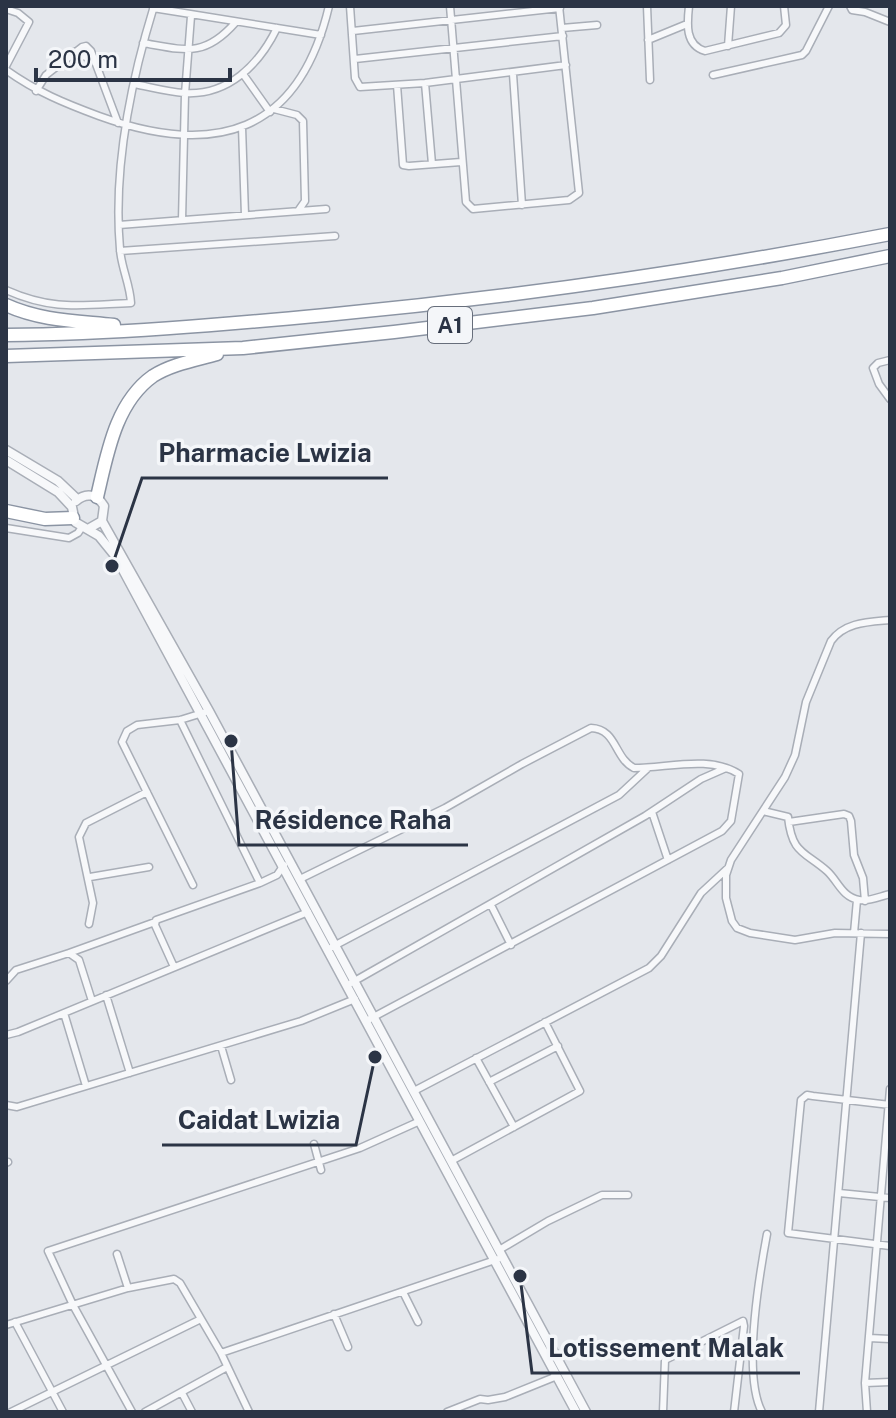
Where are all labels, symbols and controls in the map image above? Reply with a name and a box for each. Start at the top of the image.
scale bar [36,32,230,82]
text: 200 m [48,45,118,73]
road number: A1 [428,307,472,343]
callout: Pharmacie Lwizia [142,428,388,478]
text: Pharmacie Lwizia [158,437,372,468]
callout: Résidence Raha [239,795,468,845]
text: Résidence Raha [255,804,452,835]
callout: Caidat Lwizia [162,1095,356,1145]
text: Caidat Lwizia [178,1104,340,1135]
callout: Lotissement Malak [532,1323,800,1373]
text: Lotissement Malak [548,1332,784,1363]

